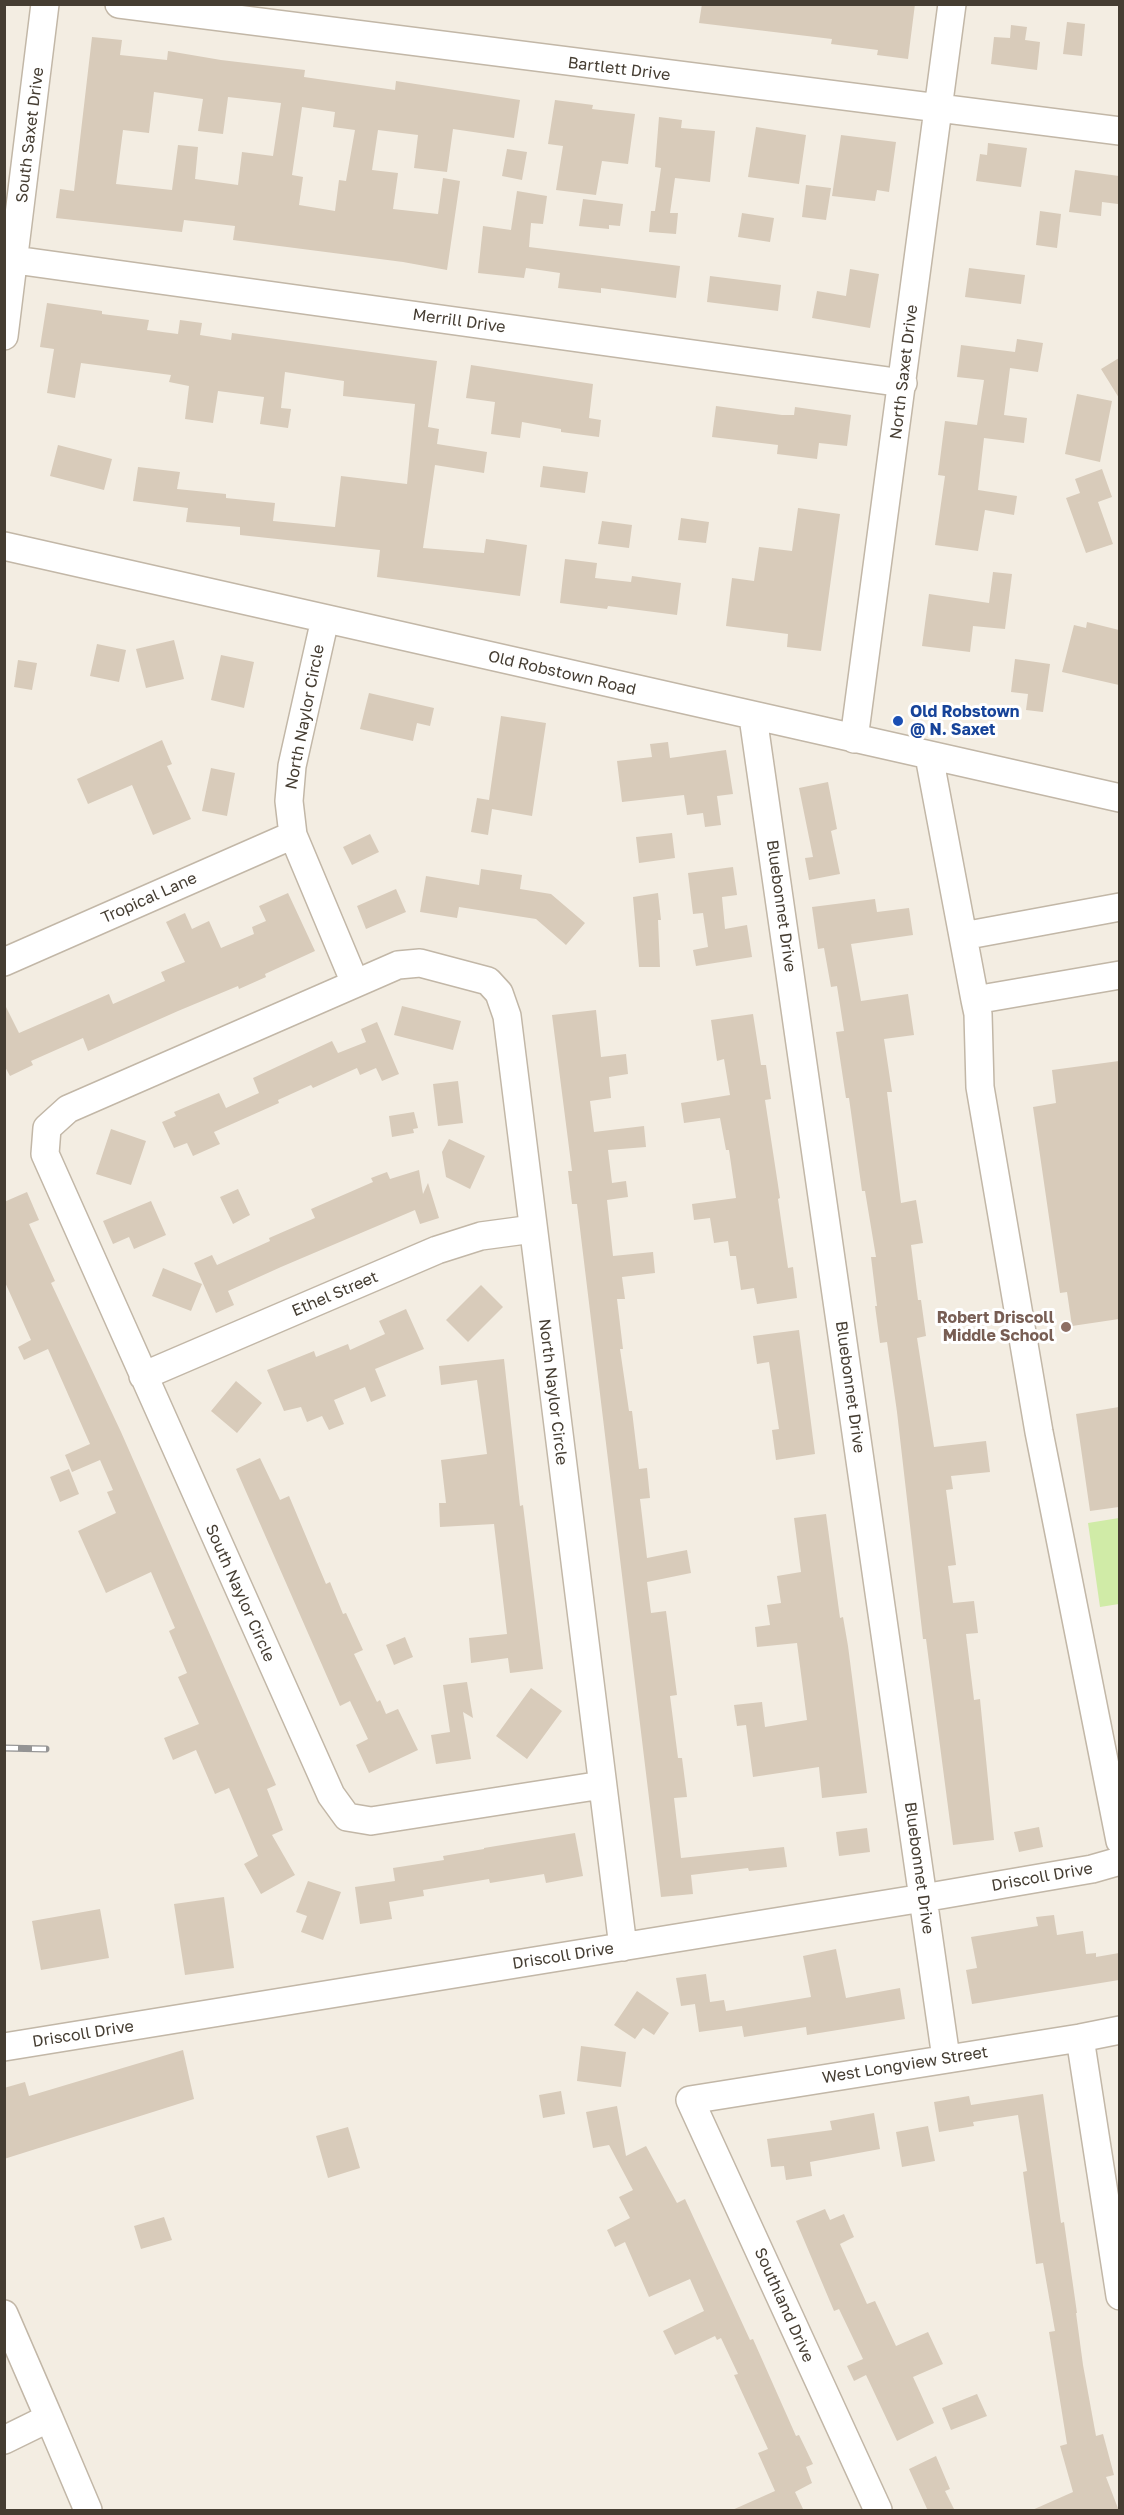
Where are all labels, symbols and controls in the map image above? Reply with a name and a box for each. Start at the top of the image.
street label: Bartlett Drive [567,53,671,85]
street label: South Saxet Drive [12,66,48,204]
street label: North Saxet Drive [886,304,922,440]
street label: Merrill Drive [411,305,507,337]
street label: North Naylor Circle [282,643,328,791]
street label: Old Robstown Road [486,647,638,699]
place label: Old Robstown @ N. Saxet [910,702,1020,740]
marker: Old Robstown @ N. Saxet [891,714,905,728]
street label: Bluebonnet Drive [762,839,800,973]
street label: Tropical Lane [98,868,200,928]
street label: Ethel Street [289,1267,381,1321]
place label: Robert Driscoll Middle School [937,1308,1054,1346]
street label: North Naylor Circle [534,1318,572,1466]
street label: Bluebonnet Drive [831,1320,869,1454]
marker: Robert Driscoll Middle School [1059,1320,1073,1334]
street label: South Naylor Circle [201,1521,279,1665]
street label: Bluebonnet Drive [900,1801,938,1935]
street label: Driscoll Drive [990,1859,1094,1895]
street label: Driscoll Drive [511,1939,615,1973]
street label: Driscoll Drive [31,2017,135,2051]
street label: West Longview Street [821,2042,989,2088]
street label: Southland Drive [750,2245,818,2365]

